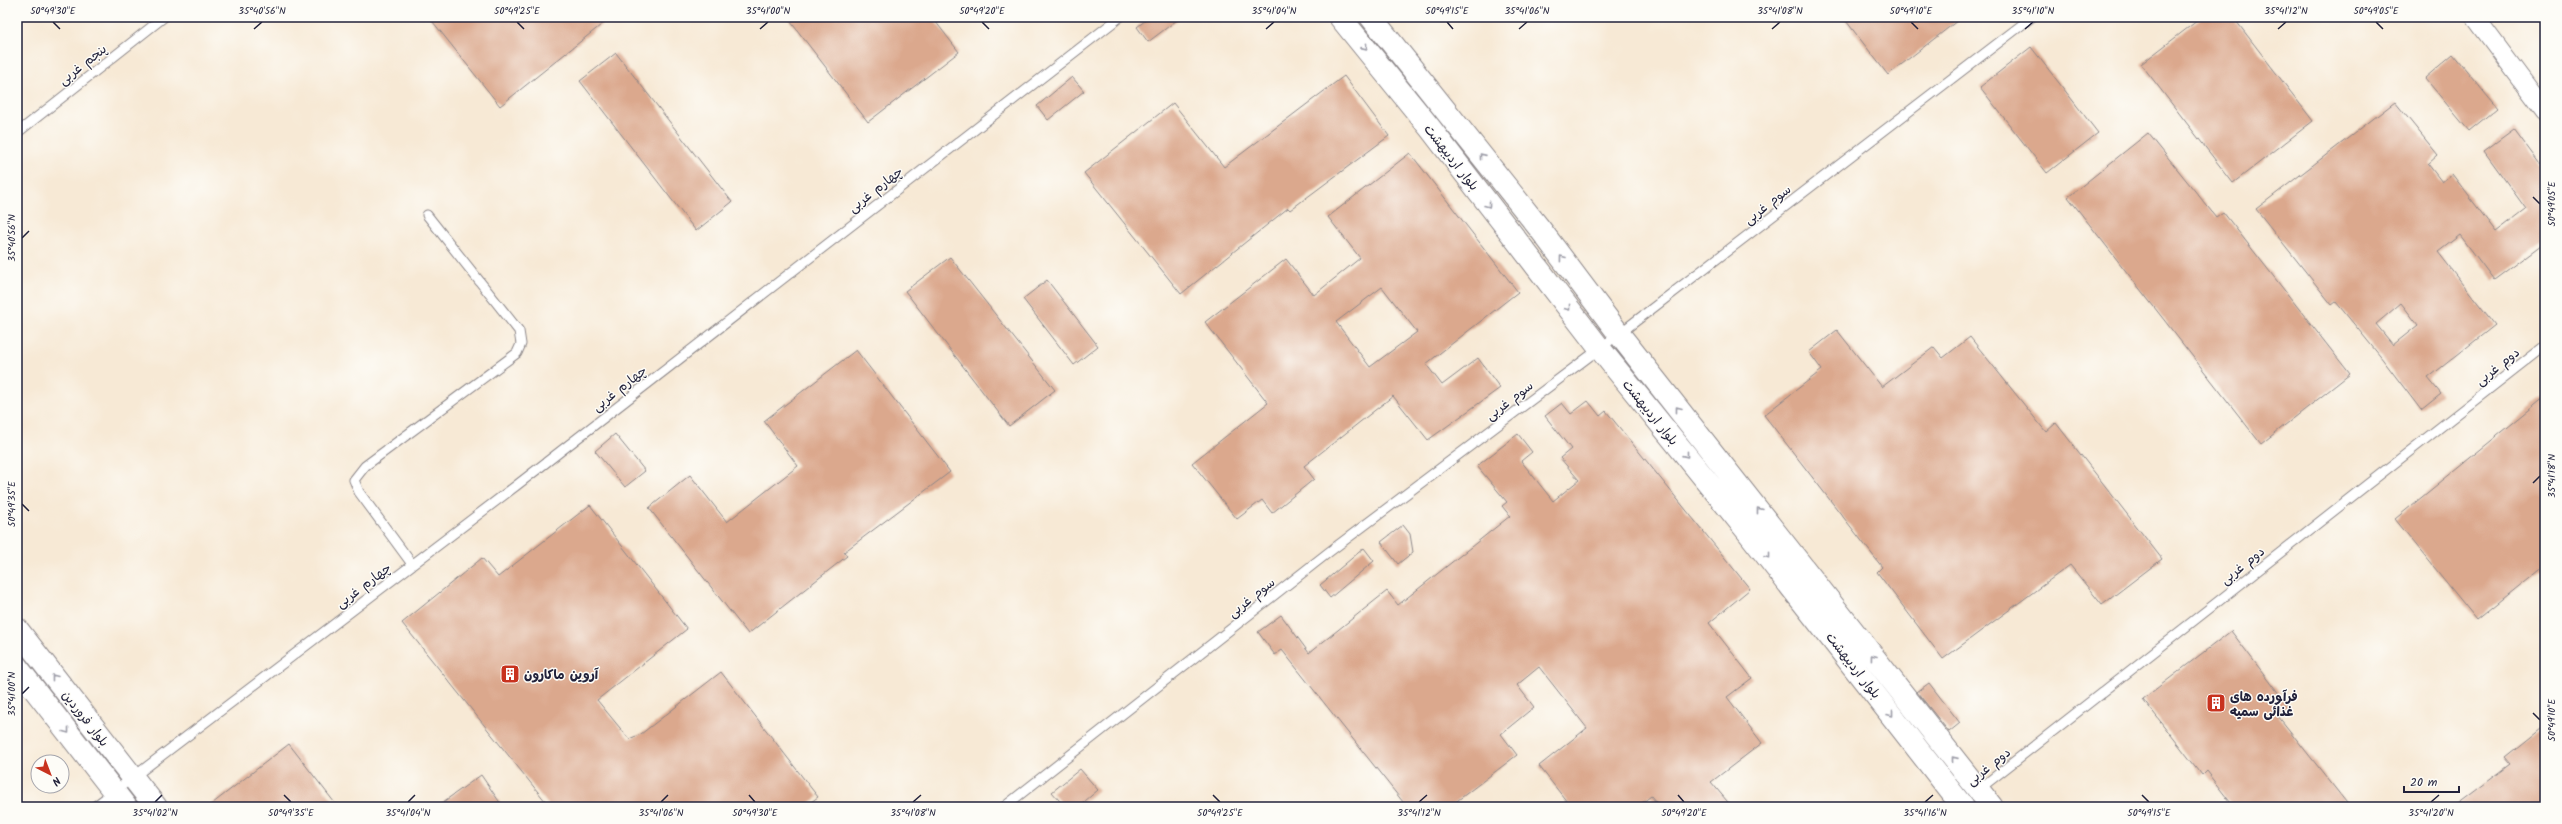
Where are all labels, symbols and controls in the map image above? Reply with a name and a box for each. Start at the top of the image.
text: 50°49'30"E [30,3,77,19]
text: 35°40'56"N [238,3,286,19]
text: 50°49'25"E [494,3,541,19]
text: 35°41'00"N [746,3,791,19]
text: 50°49'20"E [959,3,1006,19]
text: 35°41'04"N [1251,3,1297,19]
text: 50°49'15"E [1425,3,1470,19]
text: 35°41'06"N [1504,3,1550,19]
text: 35°41'08"N [1757,3,1803,19]
text: 50°49'10"E [1890,3,1934,19]
text: 35°41'10"N [2012,3,2055,19]
text: 35°41'12"N [2264,3,2308,19]
text: 50°49'05"E [2353,3,2400,19]
street label: پنجم غربی [54,39,112,91]
one-way arrow [1360,43,1367,50]
street label: بلوار اردیبهشت [1418,120,1484,196]
one-way arrow [1479,153,1486,160]
street label: چهارم غربی [844,162,908,218]
street label: سوم غربی [1740,180,1796,231]
text: 50°49'05"E [2544,180,2560,227]
one-way arrow [1484,200,1491,207]
text: 35°40'56"N [4,214,20,262]
one-way arrow [1560,256,1567,263]
one-way arrow [1563,303,1570,310]
street label: دوم غربی [2471,343,2525,391]
street label: چهارم غربی [588,361,652,417]
street label: بلوار اردیبهشت [1617,375,1683,451]
street label: سوم غربی [1481,376,1538,426]
one-way arrow [1676,406,1683,413]
one-way arrow [1681,451,1688,458]
text: 35°41'18"N [2544,454,2560,498]
text: 50°49'35"E [4,480,20,527]
one-way arrow [1757,508,1764,515]
street label: دوم غربی [2216,542,2270,590]
one-way arrow [1763,552,1770,559]
street label: چهارم غربی [332,558,396,614]
street label: سوم غربی [1224,573,1280,624]
street label: بلوار اردیبهشت [1820,628,1886,704]
one-way arrow [1871,655,1878,662]
building icon: آروین ماکارون [499,663,521,685]
place label: آروین ماکارون [524,665,599,686]
text: 35°41'00"N [4,671,20,716]
one-way arrow [52,674,59,681]
street label: بلوار فروردین [56,686,114,752]
place label: فرآورده های غذائی سمیه [2230,687,2298,723]
building icon: فرآورده های غذائی سمیه [2205,692,2227,714]
text: 50°49'10"E [2544,697,2560,741]
one-way arrow [1887,709,1894,716]
one-way arrow [62,726,69,733]
street label: دوم غربی [1962,743,2016,791]
north arrow [30,754,70,794]
one-way arrow [1951,757,1958,764]
scale bar [2404,768,2459,794]
text: N [47,772,65,790]
text: 20 m [2410,773,2438,792]
text: 35°41'02"N [132,805,178,821]
text: 50°49'35"E [268,805,315,821]
text: 35°41'04"N [385,805,431,821]
text: 35°41'06"N [638,805,684,821]
text: 50°49'30"E [732,805,779,821]
text: 35°41'08"N [890,805,936,821]
text: 50°49'25"E [1197,805,1244,821]
text: 35°41'12"N [1397,805,1441,821]
text: 50°49'20"E [1661,805,1708,821]
text: 35°41'16"N [1903,805,1947,821]
text: 50°49'15"E [2127,805,2172,821]
text: 35°41'20"N [2408,805,2454,821]

